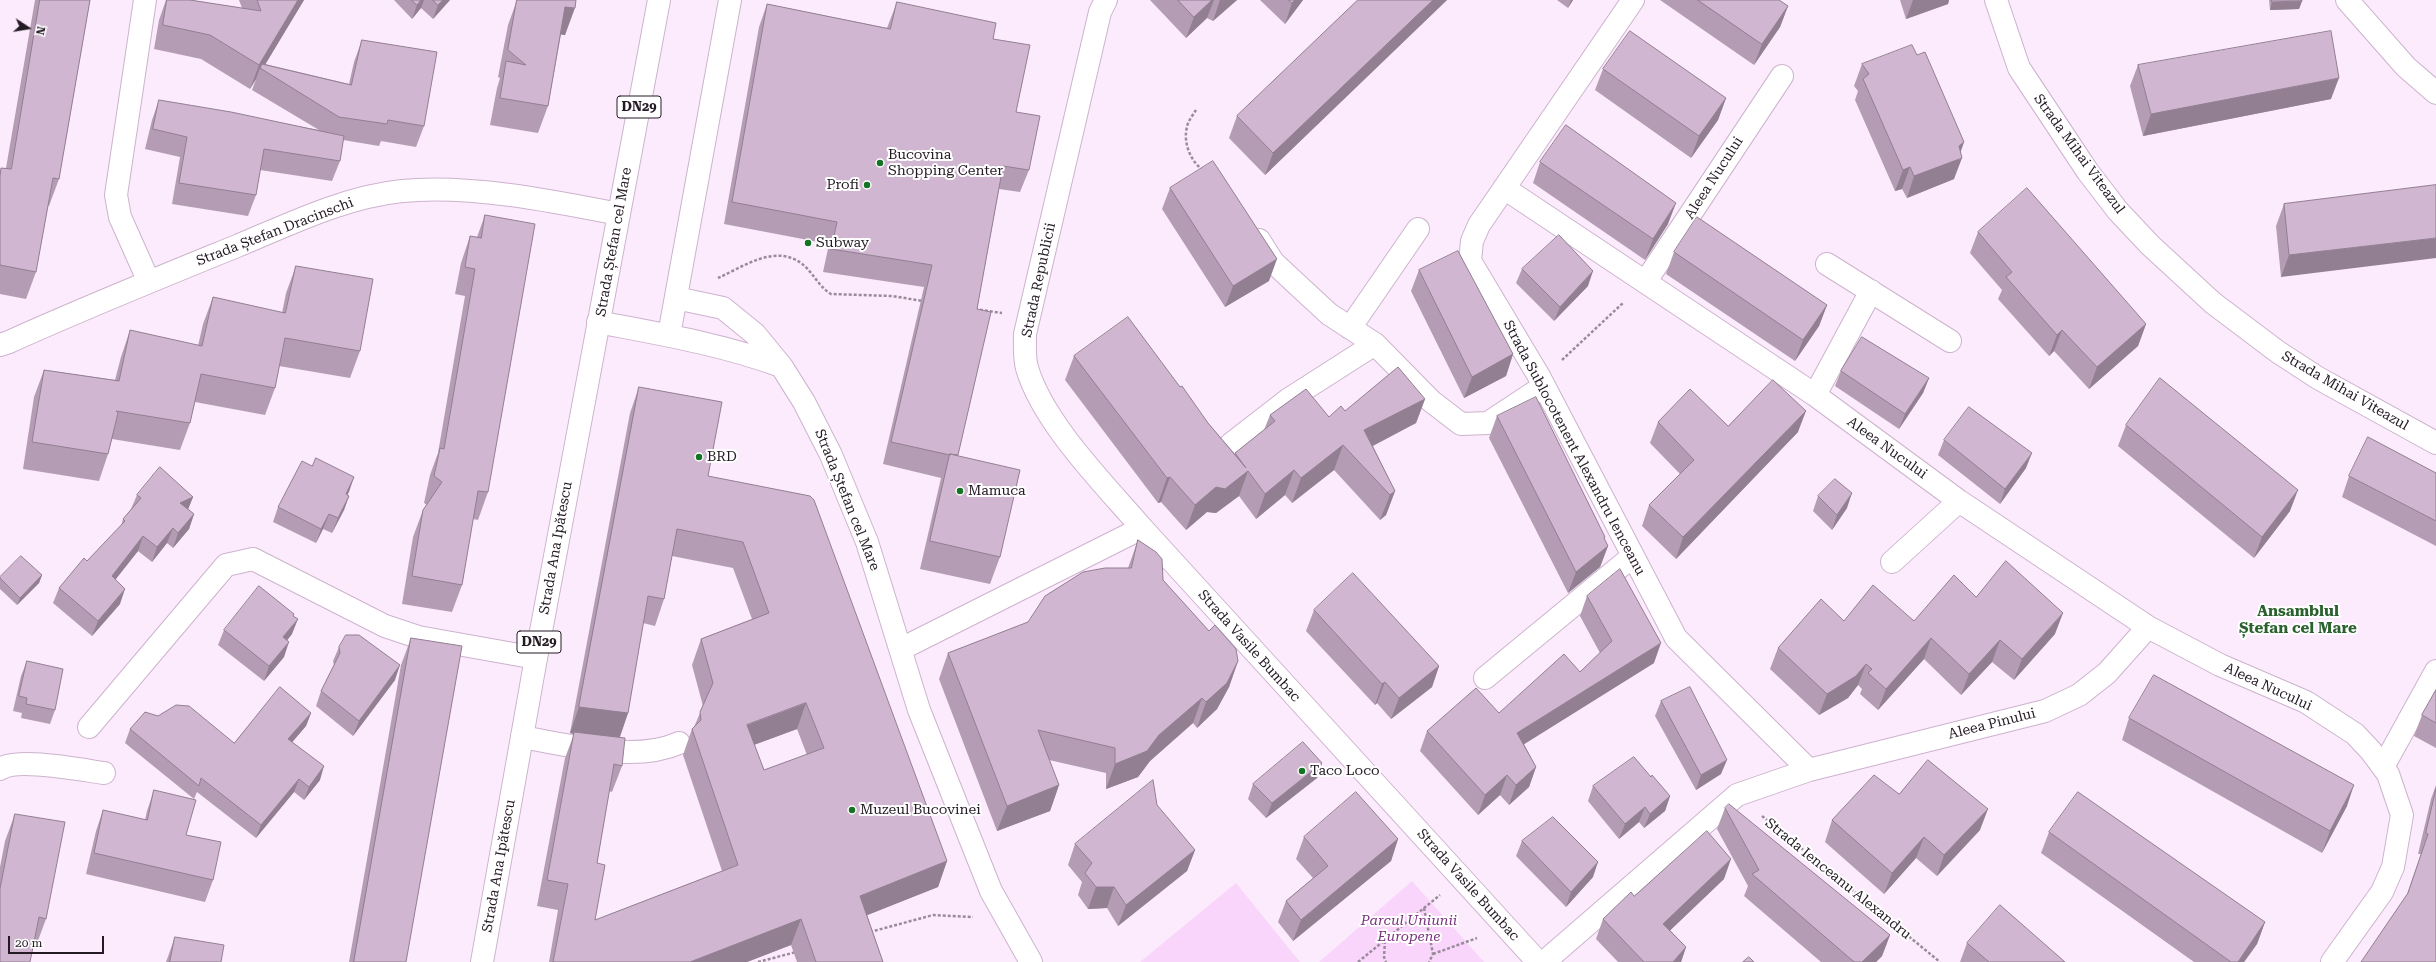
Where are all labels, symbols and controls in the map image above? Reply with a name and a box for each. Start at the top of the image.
north arrow [8,8,48,48]
text: N [33,25,47,36]
street label: Strada Mihai Viteazul [2030,91,2128,217]
road number: DN29 [617,96,661,118]
street label: Aleea Nucului [1681,134,1747,222]
place label: Bucovina Shopping Center [888,147,1003,180]
marker: Bucovina Shopping Center [875,158,885,168]
street label: Strada Ștefan cel Mare [593,166,635,318]
place label: Profi [826,177,859,193]
marker: Profi [862,180,872,190]
street label: Strada Ștefan Dracinschi [194,194,356,270]
street label: Strada Republicii [1019,221,1059,339]
place label: Subway [816,235,869,251]
marker: Subway [803,238,813,248]
street label: Strada Sublocotenent Alexandru Ienceanu [1499,318,1649,578]
street label: Strada Mihai Viteazul [2279,348,2411,434]
street label: Aleea Nucului [1844,413,1930,483]
street label: Strada Ștefan cel Mare [811,427,883,573]
place label: BRD [707,449,737,465]
marker: BRD [694,452,704,462]
street label: Strada Ana Ipătescu [536,480,576,616]
place label: Mamuca [968,483,1026,499]
marker: Mamuca [955,486,965,496]
street label: Strada Vasile Bumbac [1194,587,1304,705]
district label: Ansamblul Ștefan cel Mare [2239,603,2357,638]
road number: DN29 [517,631,561,653]
street label: Aleea Nucului [2222,659,2314,715]
street label: Aleea Pinului [1947,705,2037,743]
place label: Taco Loco [1310,763,1380,779]
marker: Taco Loco [1297,766,1307,776]
street label: Strada Ana Ipătescu [479,798,519,934]
place label: Muzeul Bucovinei [860,802,981,818]
marker: Muzeul Bucovinei [847,805,857,815]
street label: Strada Ienceanu Alexandru [1762,815,1914,943]
street label: Strada Vasile Bumbac [1413,826,1523,944]
park label: Parcul Uniunii Europene [1361,913,1457,946]
scale bar [10,928,106,954]
text: 20 m [15,936,42,950]

